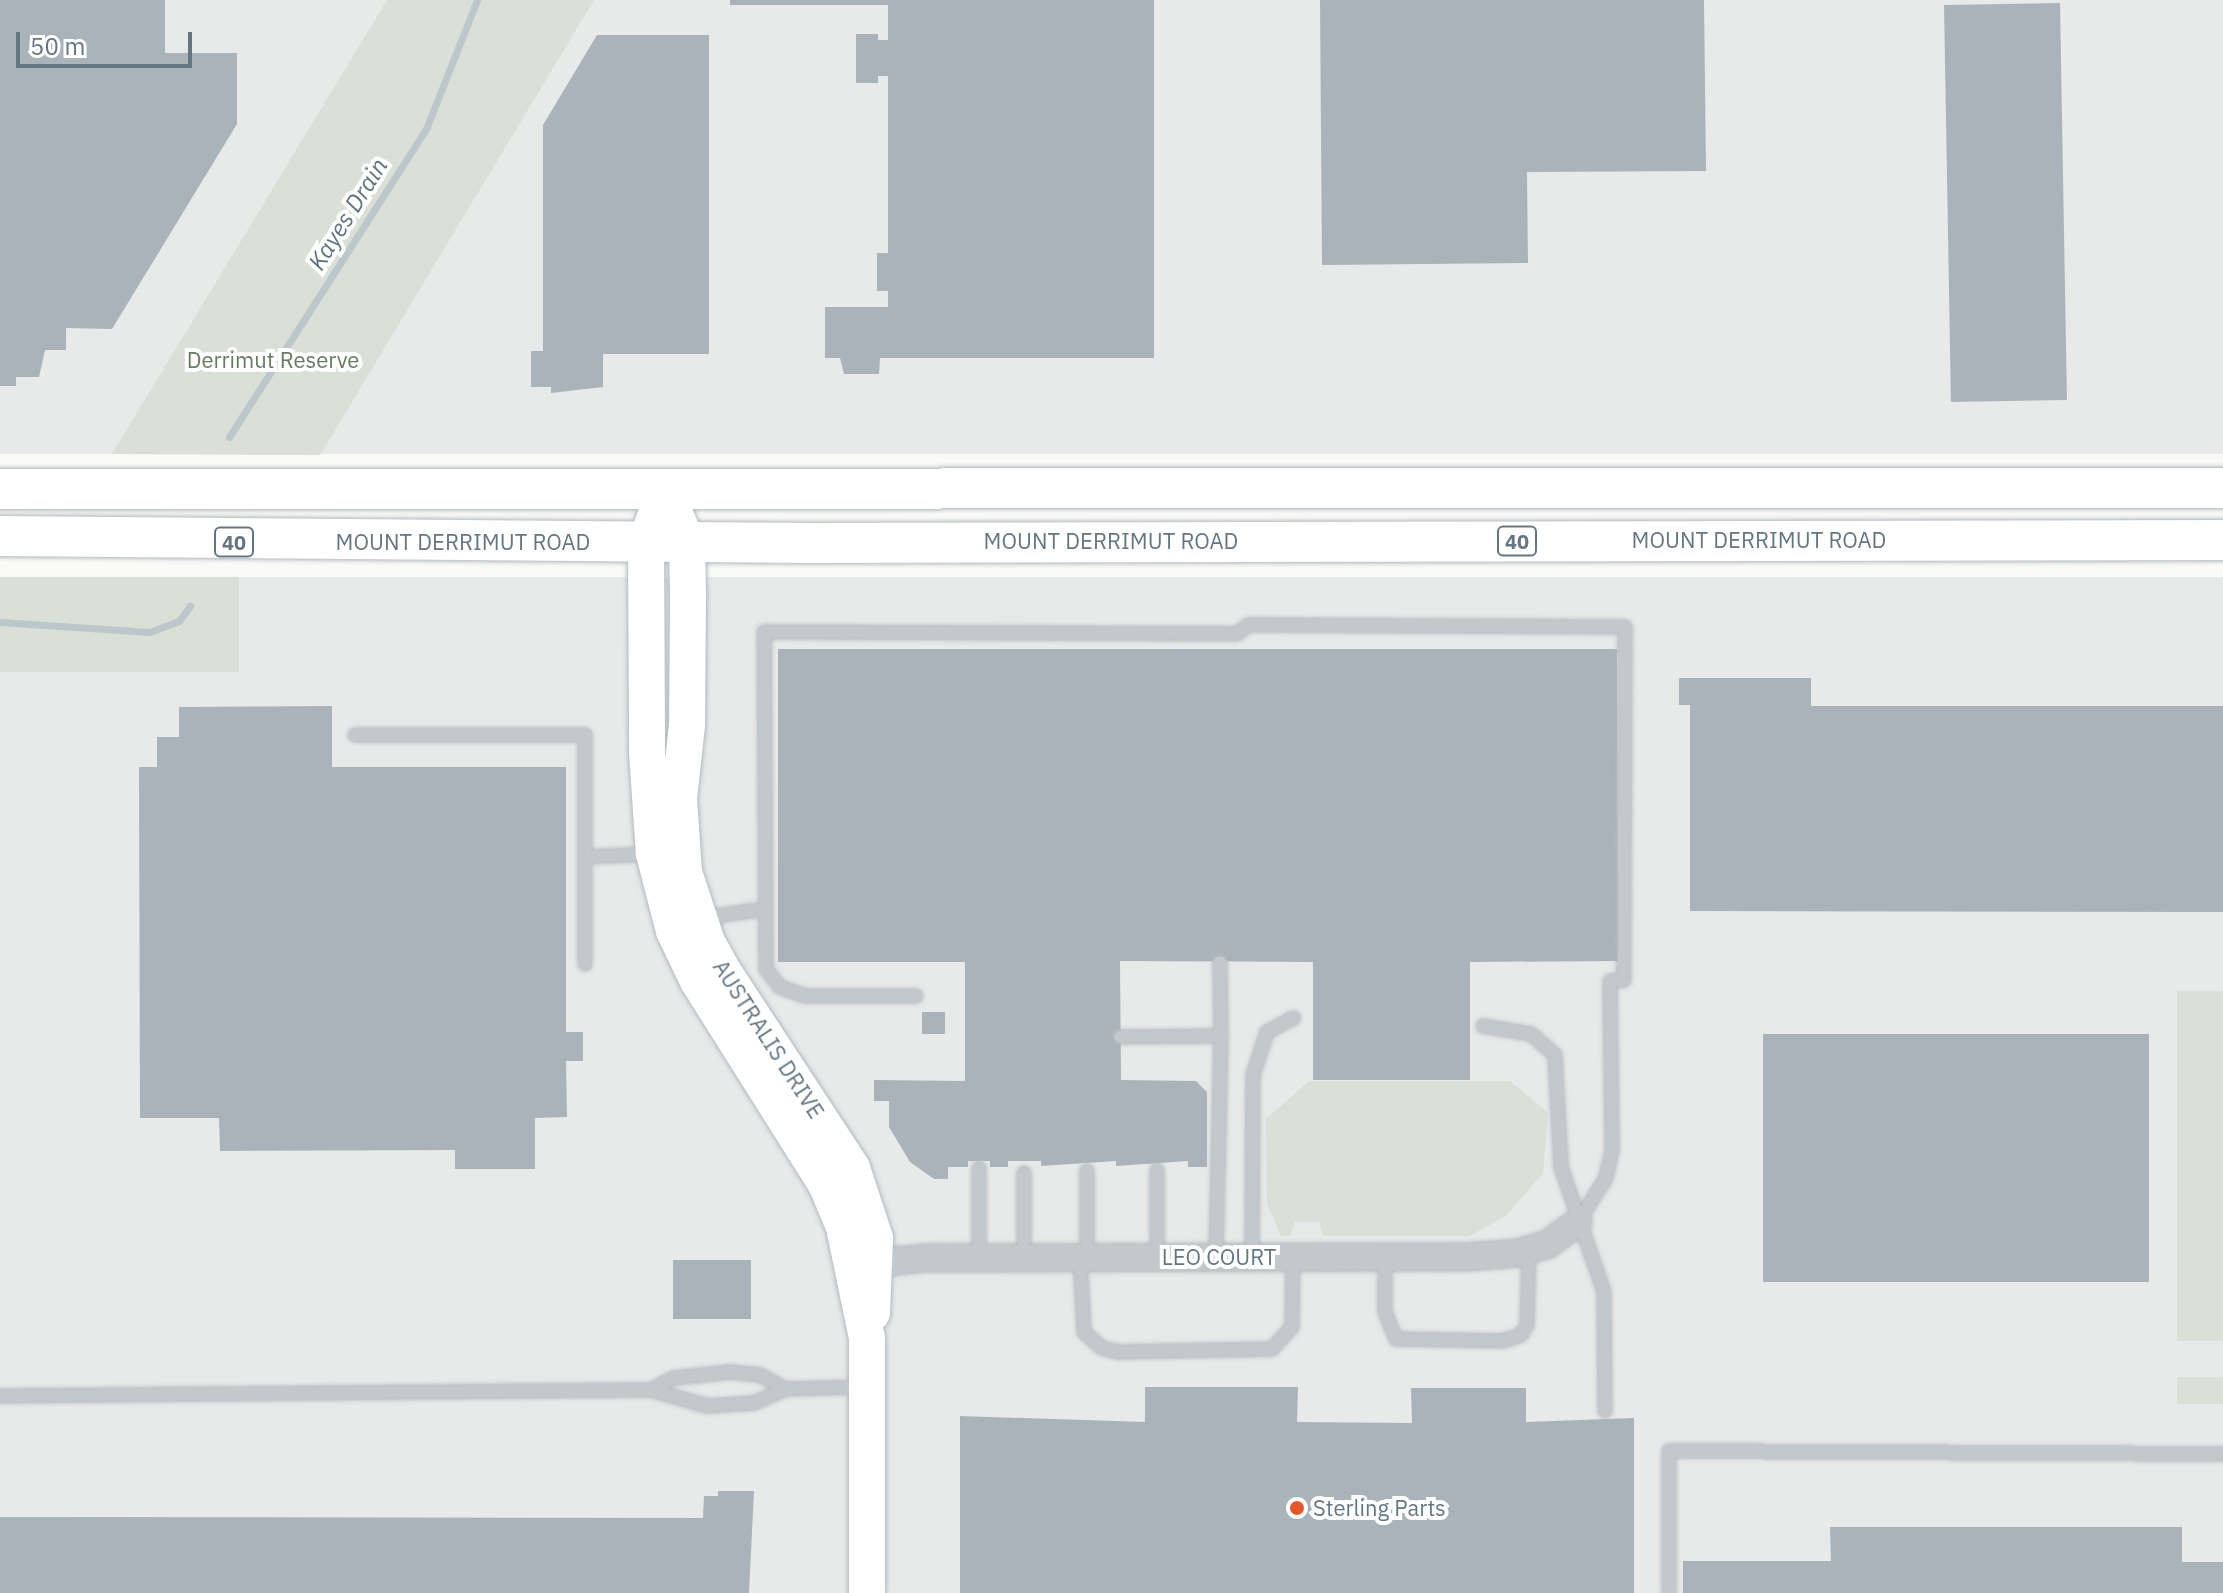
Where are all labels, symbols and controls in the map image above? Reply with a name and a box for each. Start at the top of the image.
scale bar [20,16,196,66]
text: 50 m [30,30,85,62]
water label: Kayes Drain [302,153,394,275]
park label: Derrimut Reserve [187,347,359,373]
road number: 40 [1497,525,1537,557]
road number: 40 [214,526,254,558]
street label: MOUNT DERRIMUT ROAD [1632,527,1886,553]
street label: MOUNT DERRIMUT ROAD [984,528,1238,554]
street label: MOUNT DERRIMUT ROAD [336,529,590,555]
street label: AUSTRALIS DRIVE [708,955,830,1123]
street label: LEO COURT [1162,1244,1276,1270]
place label: Sterling Parts [1313,1495,1446,1521]
marker: Sterling Parts [1288,1499,1306,1517]

